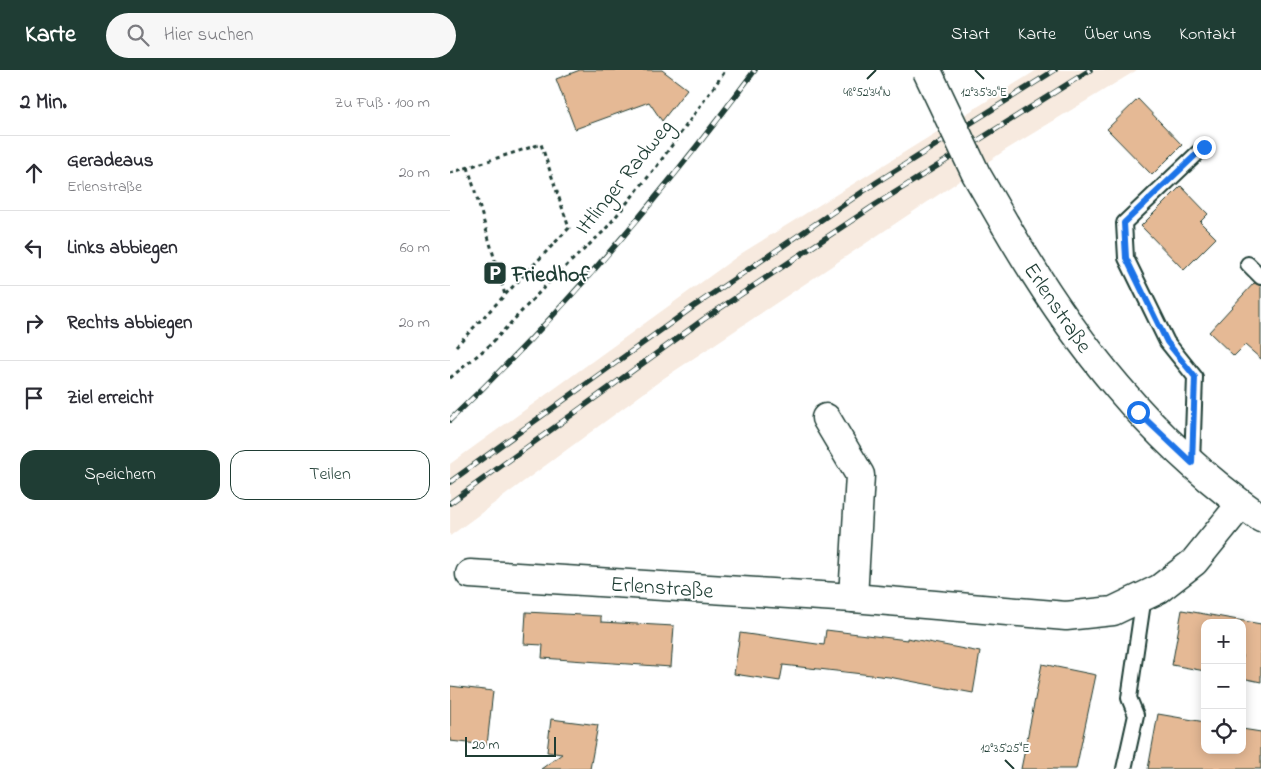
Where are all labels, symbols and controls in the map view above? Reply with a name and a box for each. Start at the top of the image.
search box [106,13,456,58]
text: Karte [25,18,76,53]
icon: search [124,21,152,49]
text: Hier suchen [164,22,253,49]
text: Start [951,22,990,48]
text: Karte [1018,22,1056,48]
text: Über uns [1084,22,1151,48]
text: Kontakt [1179,22,1236,48]
text: 48°52'34"N [843,84,891,102]
text: 12°35'30"E [961,84,1007,102]
text: 2 Min. [20,88,67,118]
text: Zu Fuß · 100 m [334,91,430,115]
street label: Ittlinger Radweg [568,113,683,243]
route end [1193,136,1216,159]
text: Geradeaus [67,148,154,175]
icon: ahead [20,159,48,187]
text: 20 m [399,161,430,185]
text: Erlenstraße [67,175,142,199]
icon: left [20,234,48,262]
text: Links abbiegen [67,235,178,262]
text: 60 m [400,236,430,260]
street label: Erlenstraße [1014,257,1099,361]
parking icon: Friedhof [482,260,508,286]
place label: Friedhof [511,260,590,292]
icon: right [20,309,48,337]
text: Rechts abbiegen [67,310,192,337]
text: 20 m [399,311,430,335]
icon: arrive [20,384,48,412]
text: Ziel erreicht [67,385,154,412]
route start [1127,401,1150,424]
button: Speichern [20,450,220,500]
button: Teilen [230,450,430,500]
street label: Erlenstraße [609,569,715,609]
map controls [1201,619,1246,754]
button: + [1201,619,1246,664]
button: − [1201,664,1246,709]
button: locate [1201,709,1246,754]
scale bar [465,734,556,757]
text: 20 m [472,735,499,756]
text: 12°35'25"E [981,740,1029,758]

